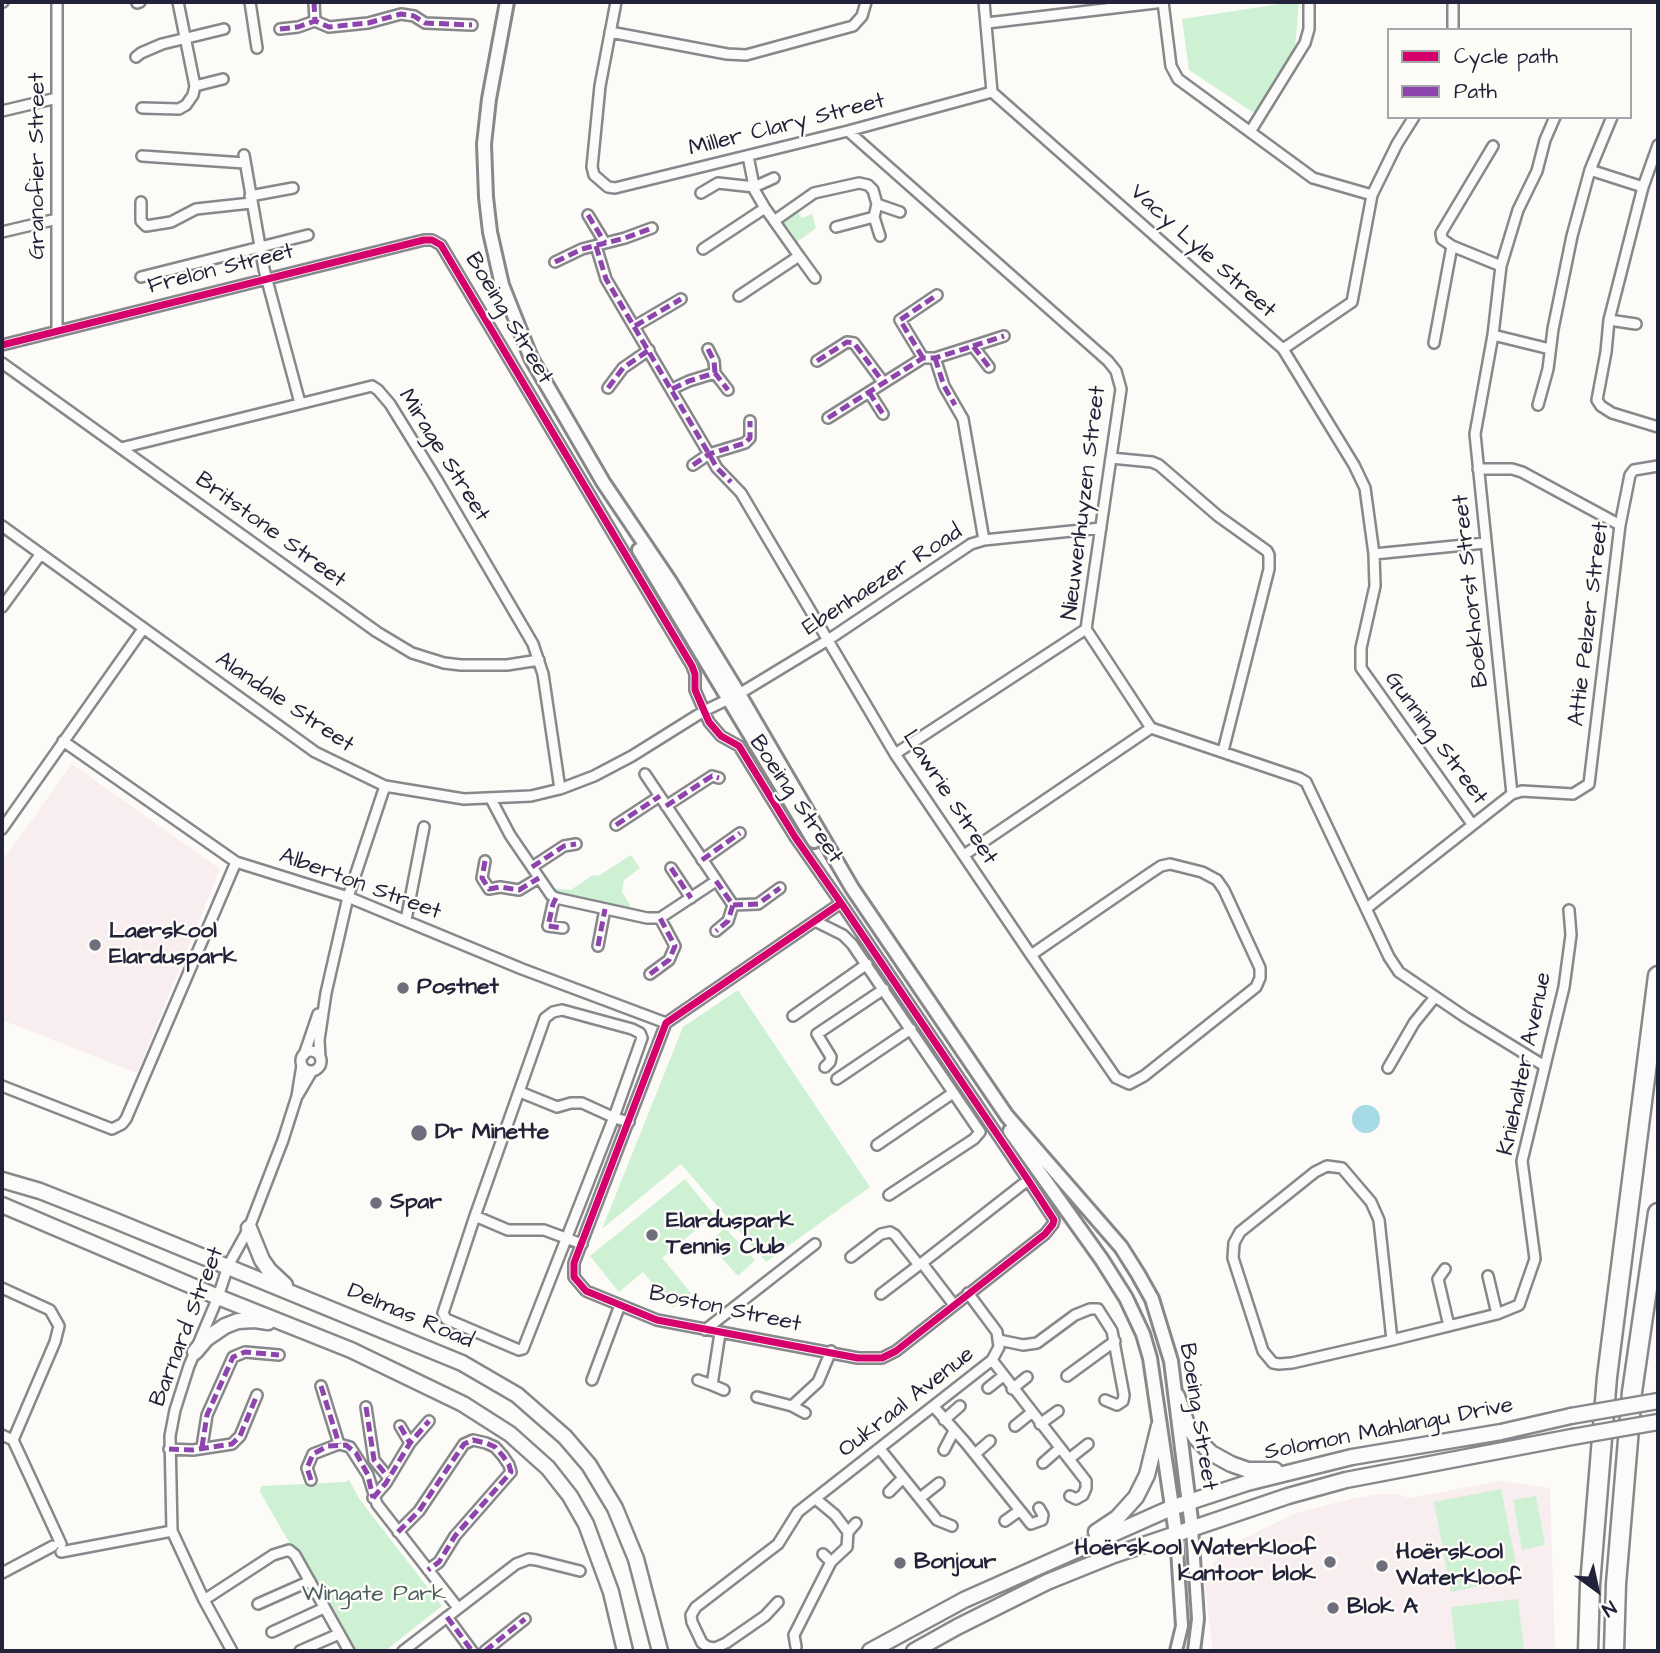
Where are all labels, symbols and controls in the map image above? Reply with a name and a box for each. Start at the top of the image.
legend [1387,28,1632,119]
text: Cycle path [1454,42,1558,71]
street label: Granofier Street [24,72,52,260]
text: Path [1454,77,1497,106]
street label: Miller Clary Street [686,88,888,164]
street label: Vacy Lyle Street [1123,179,1281,325]
street label: Frelon Street [145,239,297,301]
street label: Boeing Street [458,248,558,390]
street label: Nieuwenhuyzen Street [1057,384,1113,622]
street label: Mirage Street [391,385,495,527]
street label: Britstone Street [189,467,351,595]
street label: Boekhorst Street [1448,493,1496,689]
street label: Ebenhaezer Road [798,519,968,643]
street label: Attie Pelzer Street [1564,520,1616,728]
street label: Alandale Street [209,646,359,760]
street label: Gunning Street [1378,667,1492,811]
street label: Lawrie Street [895,725,1003,871]
street label: Boeing Street [742,731,848,869]
street label: Alberton Street [275,843,445,927]
place label: Laerskool Elarduspark [109,918,237,972]
marker: Laerskool Elarduspark [87,937,103,953]
street label: Kniehalter Avenue [1493,970,1559,1158]
place label: Postnet [417,974,499,1002]
marker: Postnet [395,980,411,996]
place label: Dr Minette [435,1119,549,1147]
marker: Dr Minette [409,1123,429,1143]
place label: Spar [390,1189,442,1217]
marker: Spar [368,1195,384,1211]
place label: Elarduspark Tennis Club [666,1208,794,1262]
marker: Elarduspark Tennis Club [644,1227,660,1243]
street label: Barnard Street [145,1243,231,1411]
street label: Delmas Road [343,1278,477,1356]
street label: Boston Street [646,1280,804,1340]
street label: Oukraal Avenue [834,1341,980,1465]
street label: Boeing Street [1172,1341,1222,1493]
street label: Solomon Mahlangu Drive [1262,1392,1516,1468]
place label: Hoërskool Waterkloof kantoor blok [1075,1535,1316,1589]
place label: Hoërskool Waterkloof [1396,1539,1521,1593]
place label: Bonjour [914,1549,996,1577]
marker: Hoërskool Waterkloof kantoor blok [1322,1554,1338,1570]
marker: Bonjour [892,1555,908,1571]
north arrow [1562,1555,1632,1625]
marker: Hoërskool Waterkloof [1374,1558,1390,1574]
park label: Wingate Park [302,1581,446,1609]
text: N [1596,1593,1621,1623]
place label: Blok A [1347,1594,1418,1622]
marker: Blok A [1325,1600,1341,1616]

